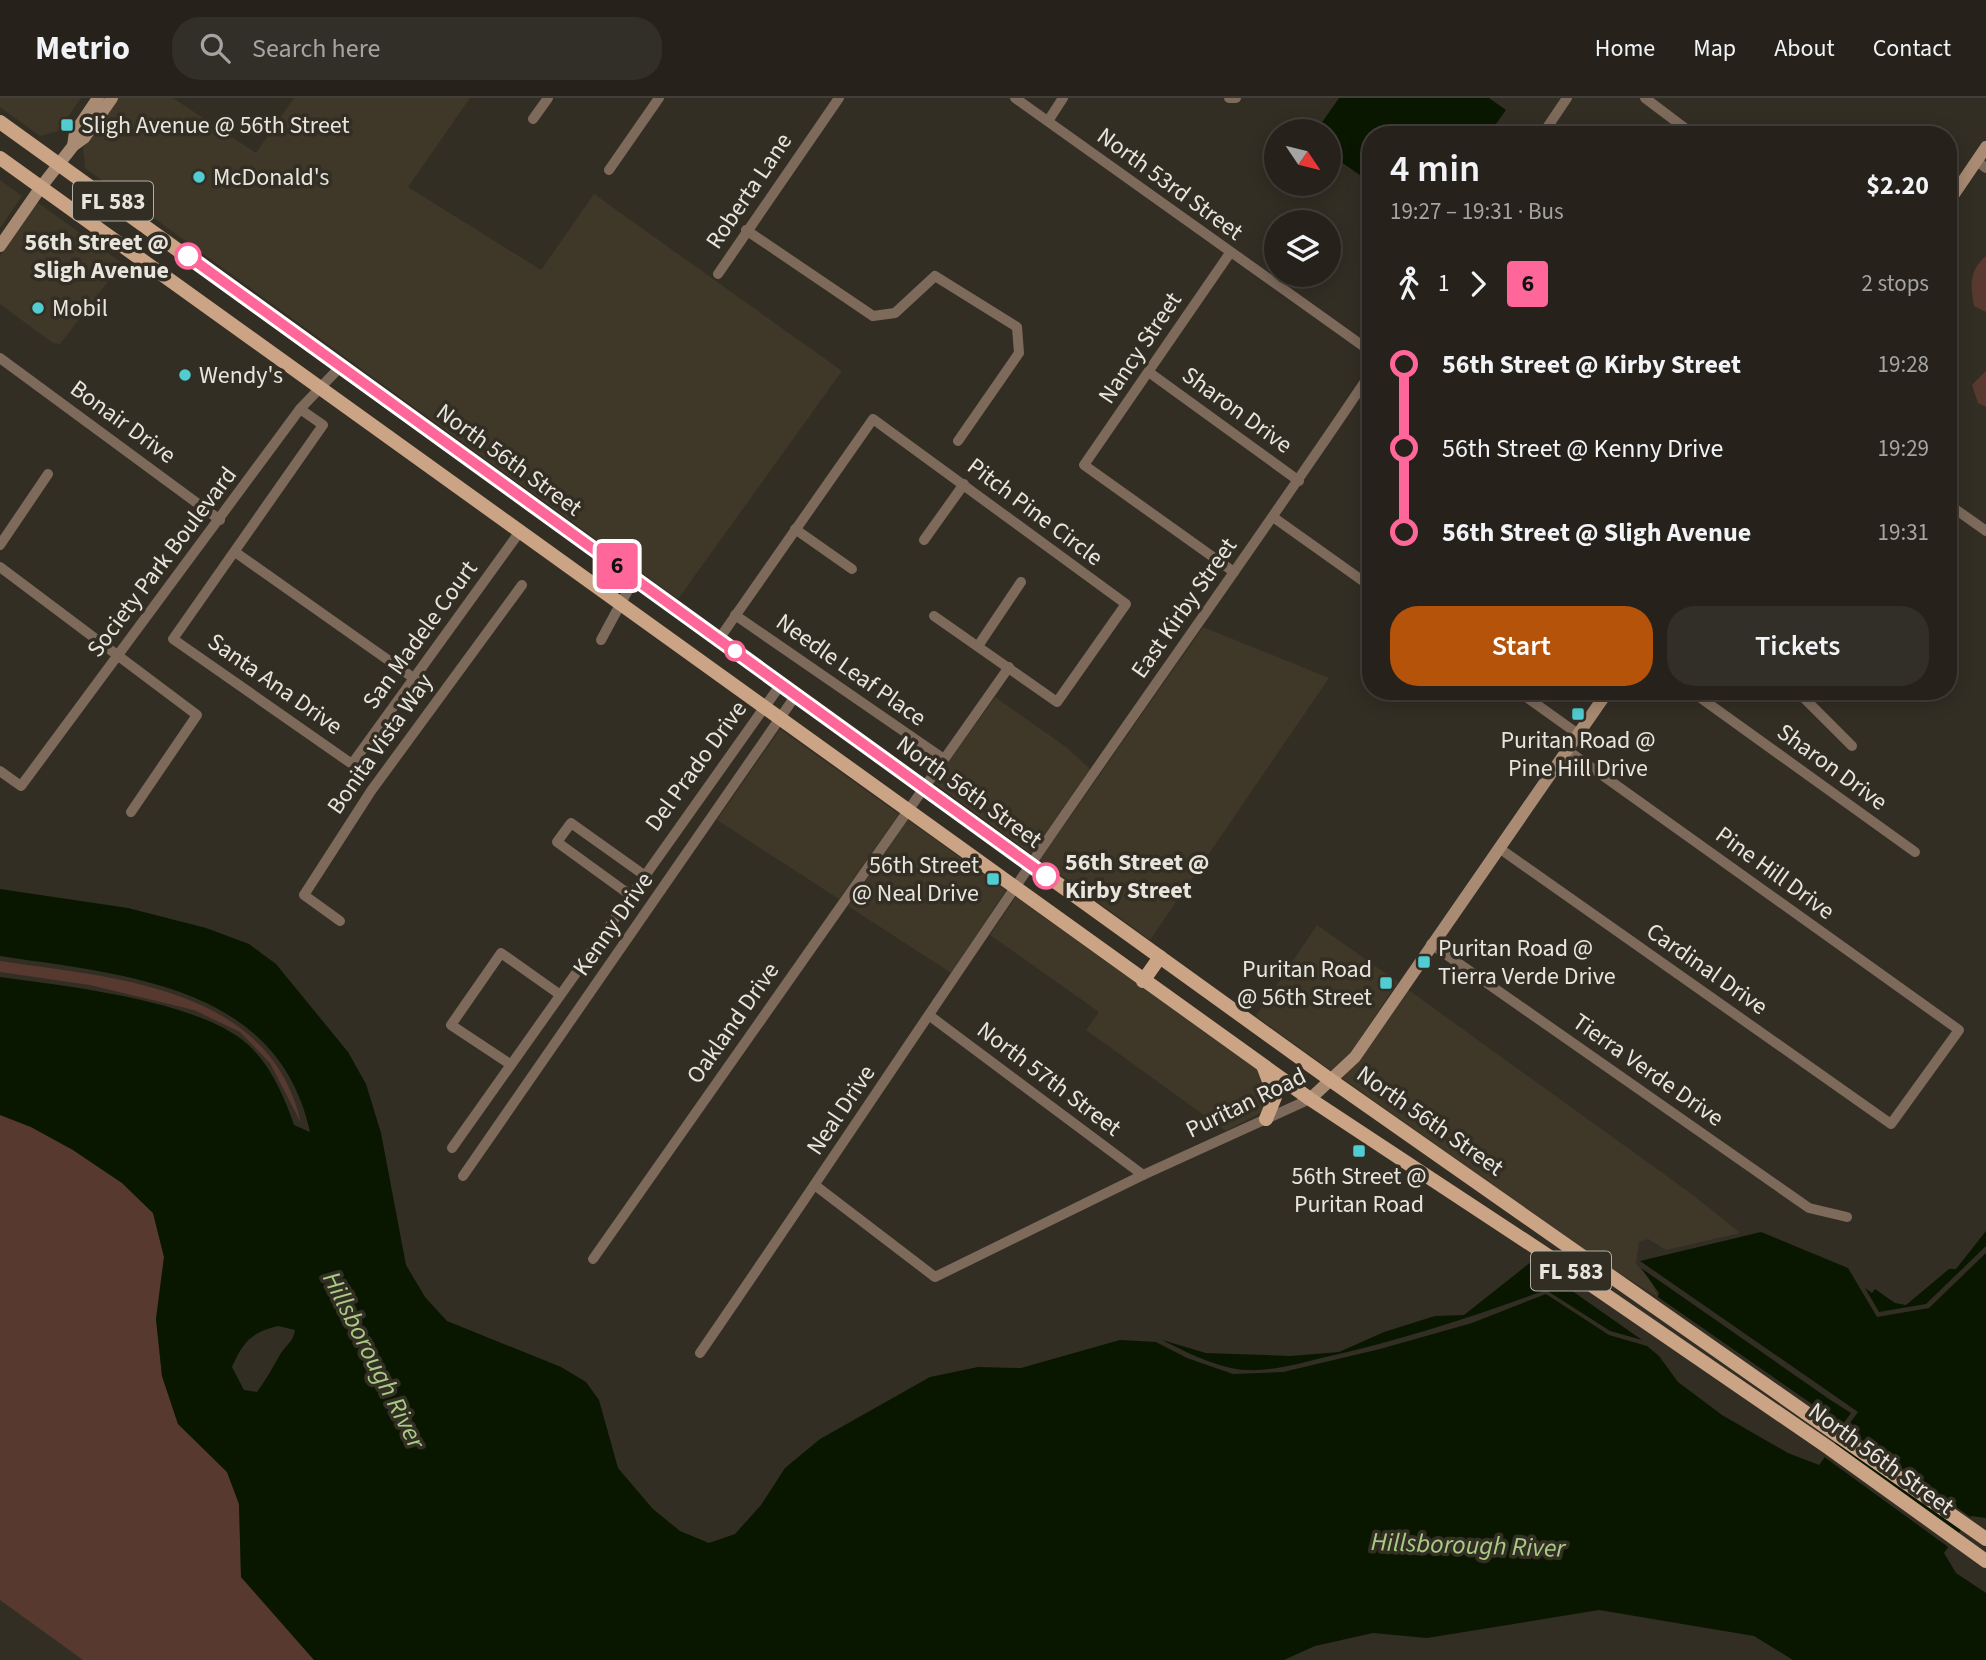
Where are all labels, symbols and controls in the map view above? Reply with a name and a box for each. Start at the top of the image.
search box [172,17,662,80]
text: Metrio [35,25,130,72]
icon: search [196,29,234,67]
text: Search here [252,30,380,67]
text: Home [1595,31,1655,66]
text: Map [1693,31,1736,66]
text: About [1774,31,1835,66]
text: Contact [1873,31,1951,66]
place label: Sligh Avenue @ 56th Street [81,108,350,143]
marker: Sligh Avenue @ 56th Street [59,117,75,133]
street label: North 53rd Street [1090,119,1250,249]
north arrow [1264,119,1340,196]
map controls [1264,119,1341,287]
street label: Roberta Lane [697,126,801,256]
text: 4 min [1390,142,1480,196]
place label: McDonald's [213,160,329,195]
text: $2.20 [1866,167,1929,204]
marker: McDonald's [191,169,207,185]
road number: FL 583 [73,181,153,220]
text: 19:27 – 19:31 · Bus [1390,195,1564,228]
button: layers [1264,210,1341,287]
place label: 56th Street @ Sligh Avenue [25,225,169,288]
marker: 56th Street @ Sligh Avenue [175,243,201,269]
icon: walk [1390,265,1428,303]
icon: forward [1459,265,1497,303]
text: 6 [1521,266,1534,301]
text: 1 [1438,267,1449,300]
text: 2 stops [1862,267,1929,300]
street label: Nancy Street [1090,285,1190,411]
place label: Mobil [52,291,108,326]
marker: Mobil [30,300,46,316]
text: 56th Street @ Kirby Street [1442,346,1741,383]
text: 19:28 [1878,348,1929,381]
place label: Wendy's [199,358,283,393]
street label: Sharon Drive [1175,358,1299,462]
marker: Wendy's [177,367,193,383]
street label: Bonair Drive [63,372,183,472]
street label: North 56th Street [429,395,589,525]
text: 56th Street @ Kenny Drive [1442,430,1723,467]
text: 19:29 [1878,432,1929,465]
street label: Pitch Pine Circle [960,449,1110,575]
street label: Society Park Boulevard [79,459,245,665]
text: 56th Street @ Sligh Avenue [1442,514,1751,551]
text: 19:31 [1878,516,1929,549]
street label: East Kirby Street [1122,531,1246,685]
line badge: 6 [594,543,640,589]
text: 6 [611,548,623,583]
street label: San Madele Court [354,553,486,717]
street label: Needle Leaf Place [769,605,933,735]
button: Start [1390,606,1653,686]
button: Tickets [1667,606,1929,686]
street label: Santa Ana Drive [200,624,350,744]
unlabelled marker [725,641,745,661]
street label: Bonita Vista Way [318,666,442,822]
street label: Del Prado Drive [637,693,755,839]
marker: Puritan Road @ Pine Hill Drive [1570,706,1586,722]
street label: Sharon Drive [1770,715,1894,819]
place label: Puritan Road @ Pine Hill Drive [1500,723,1656,786]
street label: North 56th Street [889,727,1049,857]
street label: Pine Hill Drive [1708,818,1842,928]
place label: 56th Street @ Kirby Street [1065,845,1209,908]
place label: 56th Street @ Neal Drive [852,848,979,911]
marker: 56th Street @ Kirby Street [1033,863,1059,889]
street label: Kenny Drive [564,865,662,983]
marker: 56th Street @ Neal Drive [985,871,1001,887]
street label: Cardinal Drive [1639,914,1775,1024]
place label: Puritan Road @ Tierra Verde Drive [1438,931,1616,994]
place label: Puritan Road @ 56th Street [1237,952,1372,1015]
marker: Puritan Road @ Tierra Verde Drive [1416,954,1432,970]
street label: Oakland Drive [678,955,788,1091]
marker: Puritan Road @ 56th Street [1378,975,1394,991]
street label: Tierra Verde Drive [1565,1005,1731,1135]
street label: North 57th Street [969,1013,1129,1145]
street label: North 56th Street [1349,1057,1511,1185]
street label: Neal Drive [798,1058,884,1162]
street label: Puritan Road [1180,1059,1312,1147]
marker: 56th Street @ Puritan Road [1351,1143,1367,1159]
place label: 56th Street @ Puritan Road [1291,1159,1427,1222]
road number: FL 583 [1531,1252,1611,1290]
water label: Hillsborough River [313,1265,435,1456]
street label: North 56th Street [1801,1394,1961,1524]
water label: Hillsborough River [1370,1523,1567,1567]

